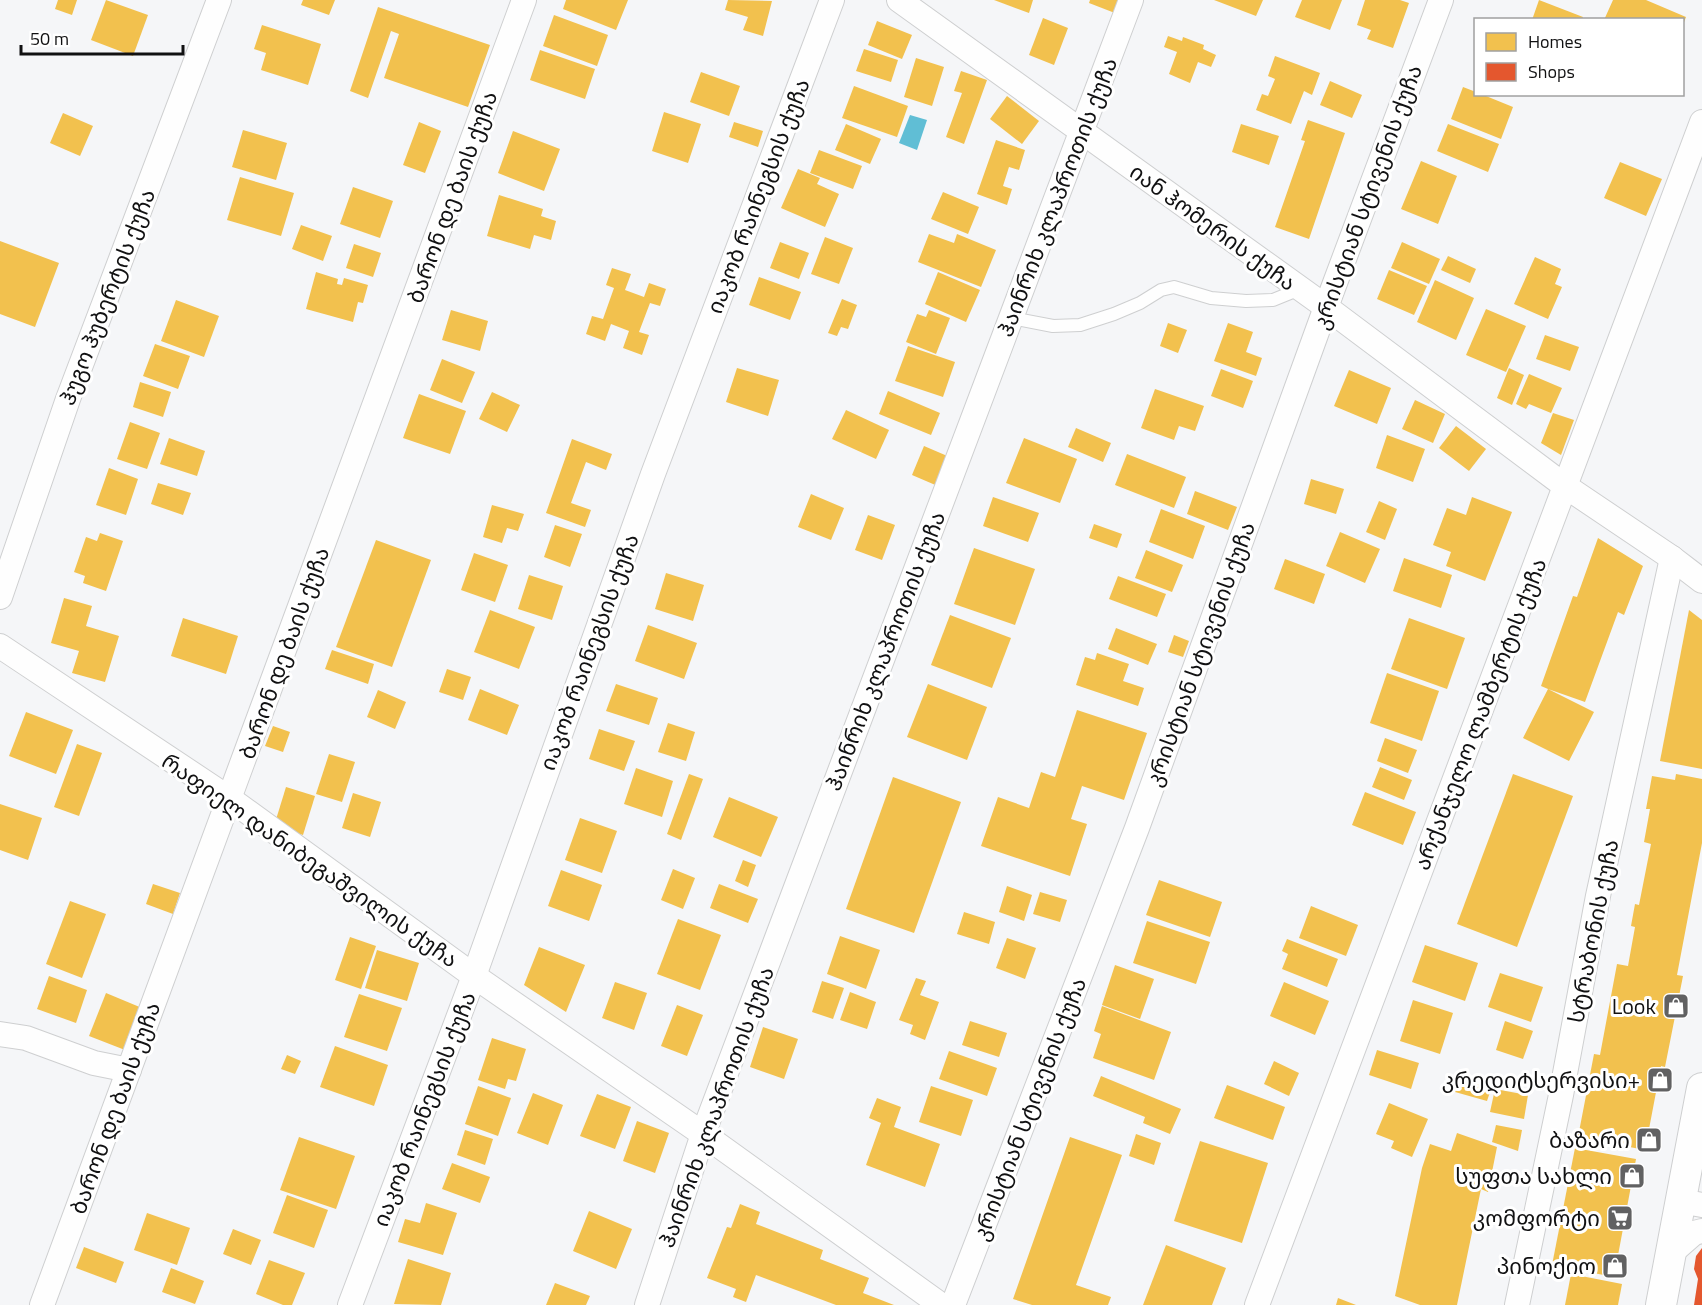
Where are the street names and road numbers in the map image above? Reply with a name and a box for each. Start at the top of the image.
street label: ჰაინრიხ კლაპროთის ქუჩა [988,52,1126,342]
street label: კრისტიან სტივენის ქუჩა [1303,60,1431,334]
street label: იაკობ რაინეგსის ქუჩა [697,73,819,319]
street label: ბარონ დე ბაის ქუჩა [398,86,506,308]
street label: იან ჰომერის ქუჩა [1123,155,1303,299]
street label: ჰუგო ჰუბერტის ქუჩა [50,184,164,410]
street label: ჰაინრიხ კლაპროთის ქუჩა [816,506,954,796]
street label: კრისტიან სტივენის ქუჩა [1136,517,1264,791]
street label: იაკობ რაინეგსის ქუჩა [530,529,648,775]
street label: ბარონ დე ბაის ქუჩა [230,542,338,764]
street label: არქანჯელო ლამბერტის ქუჩა [1405,553,1555,875]
street label: რაფიელ დანიბეგაშვილის ქუჩა [155,744,465,976]
street label: სტრაბონის ქუჩა [1559,836,1627,1026]
street label: ჰაინრიხ კლაპროთის ქუჩა [649,962,783,1252]
street label: კრისტიან სტივენის ქუჩა [963,972,1095,1246]
street label: იაკობ რაინეგსის ქუჩა [363,986,485,1232]
street label: ბარონ დე ბაის ქუჩა [61,997,169,1219]

